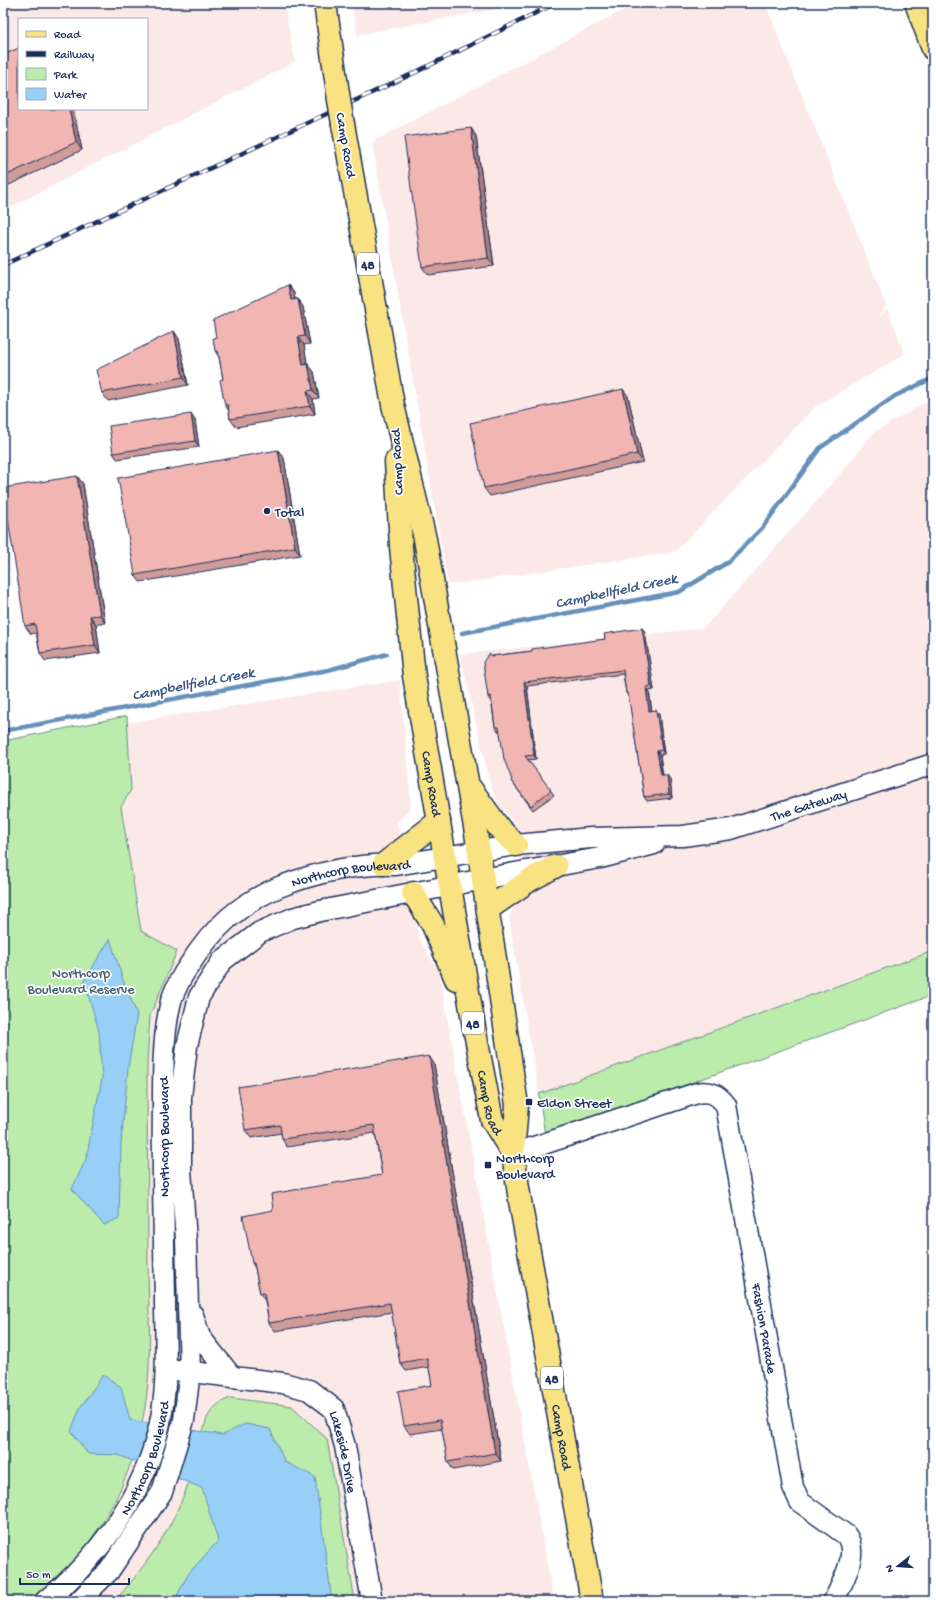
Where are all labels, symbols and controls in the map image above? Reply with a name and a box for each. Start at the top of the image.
legend [18,18,148,110]
text: Road [54,29,81,43]
text: Railway [54,49,94,63]
text: Park [53,69,79,83]
text: Water [54,89,88,103]
street label: Camp Road [330,111,359,181]
road number: 48 [357,253,379,275]
street label: Camp Road [388,427,409,495]
place label: Total [274,505,304,522]
marker: Total [262,506,272,516]
water label: Campbellfield Creek [554,570,680,614]
water label: Campbellfield Creek [131,664,257,706]
street label: Camp Road [416,750,444,820]
street label: The Gateway [768,786,849,827]
street label: Northcorp Boulevard [290,856,413,893]
park label: Northcorp Boulevard Reserve [26,966,135,999]
road number: 48 [462,1012,484,1034]
street label: Camp Road [472,1069,506,1140]
street label: Northcorp Boulevard [157,1075,174,1197]
place label: Eldon Street [537,1096,613,1113]
marker: Eldon Street [524,1097,534,1107]
place label: Northcorp Boulevard [495,1151,556,1184]
marker: Northcorp Boulevard [483,1160,493,1170]
street label: Fashion Parade [746,1281,779,1376]
road number: 48 [541,1367,563,1389]
street label: Northcorp Boulevard [118,1399,175,1519]
street label: Camp Road [546,1403,575,1473]
street label: Lakeside Drive [324,1409,359,1495]
north arrow [878,1546,918,1586]
scale bar [20,1560,129,1586]
text: N [884,1563,897,1574]
text: 50 m [26,1569,51,1583]

